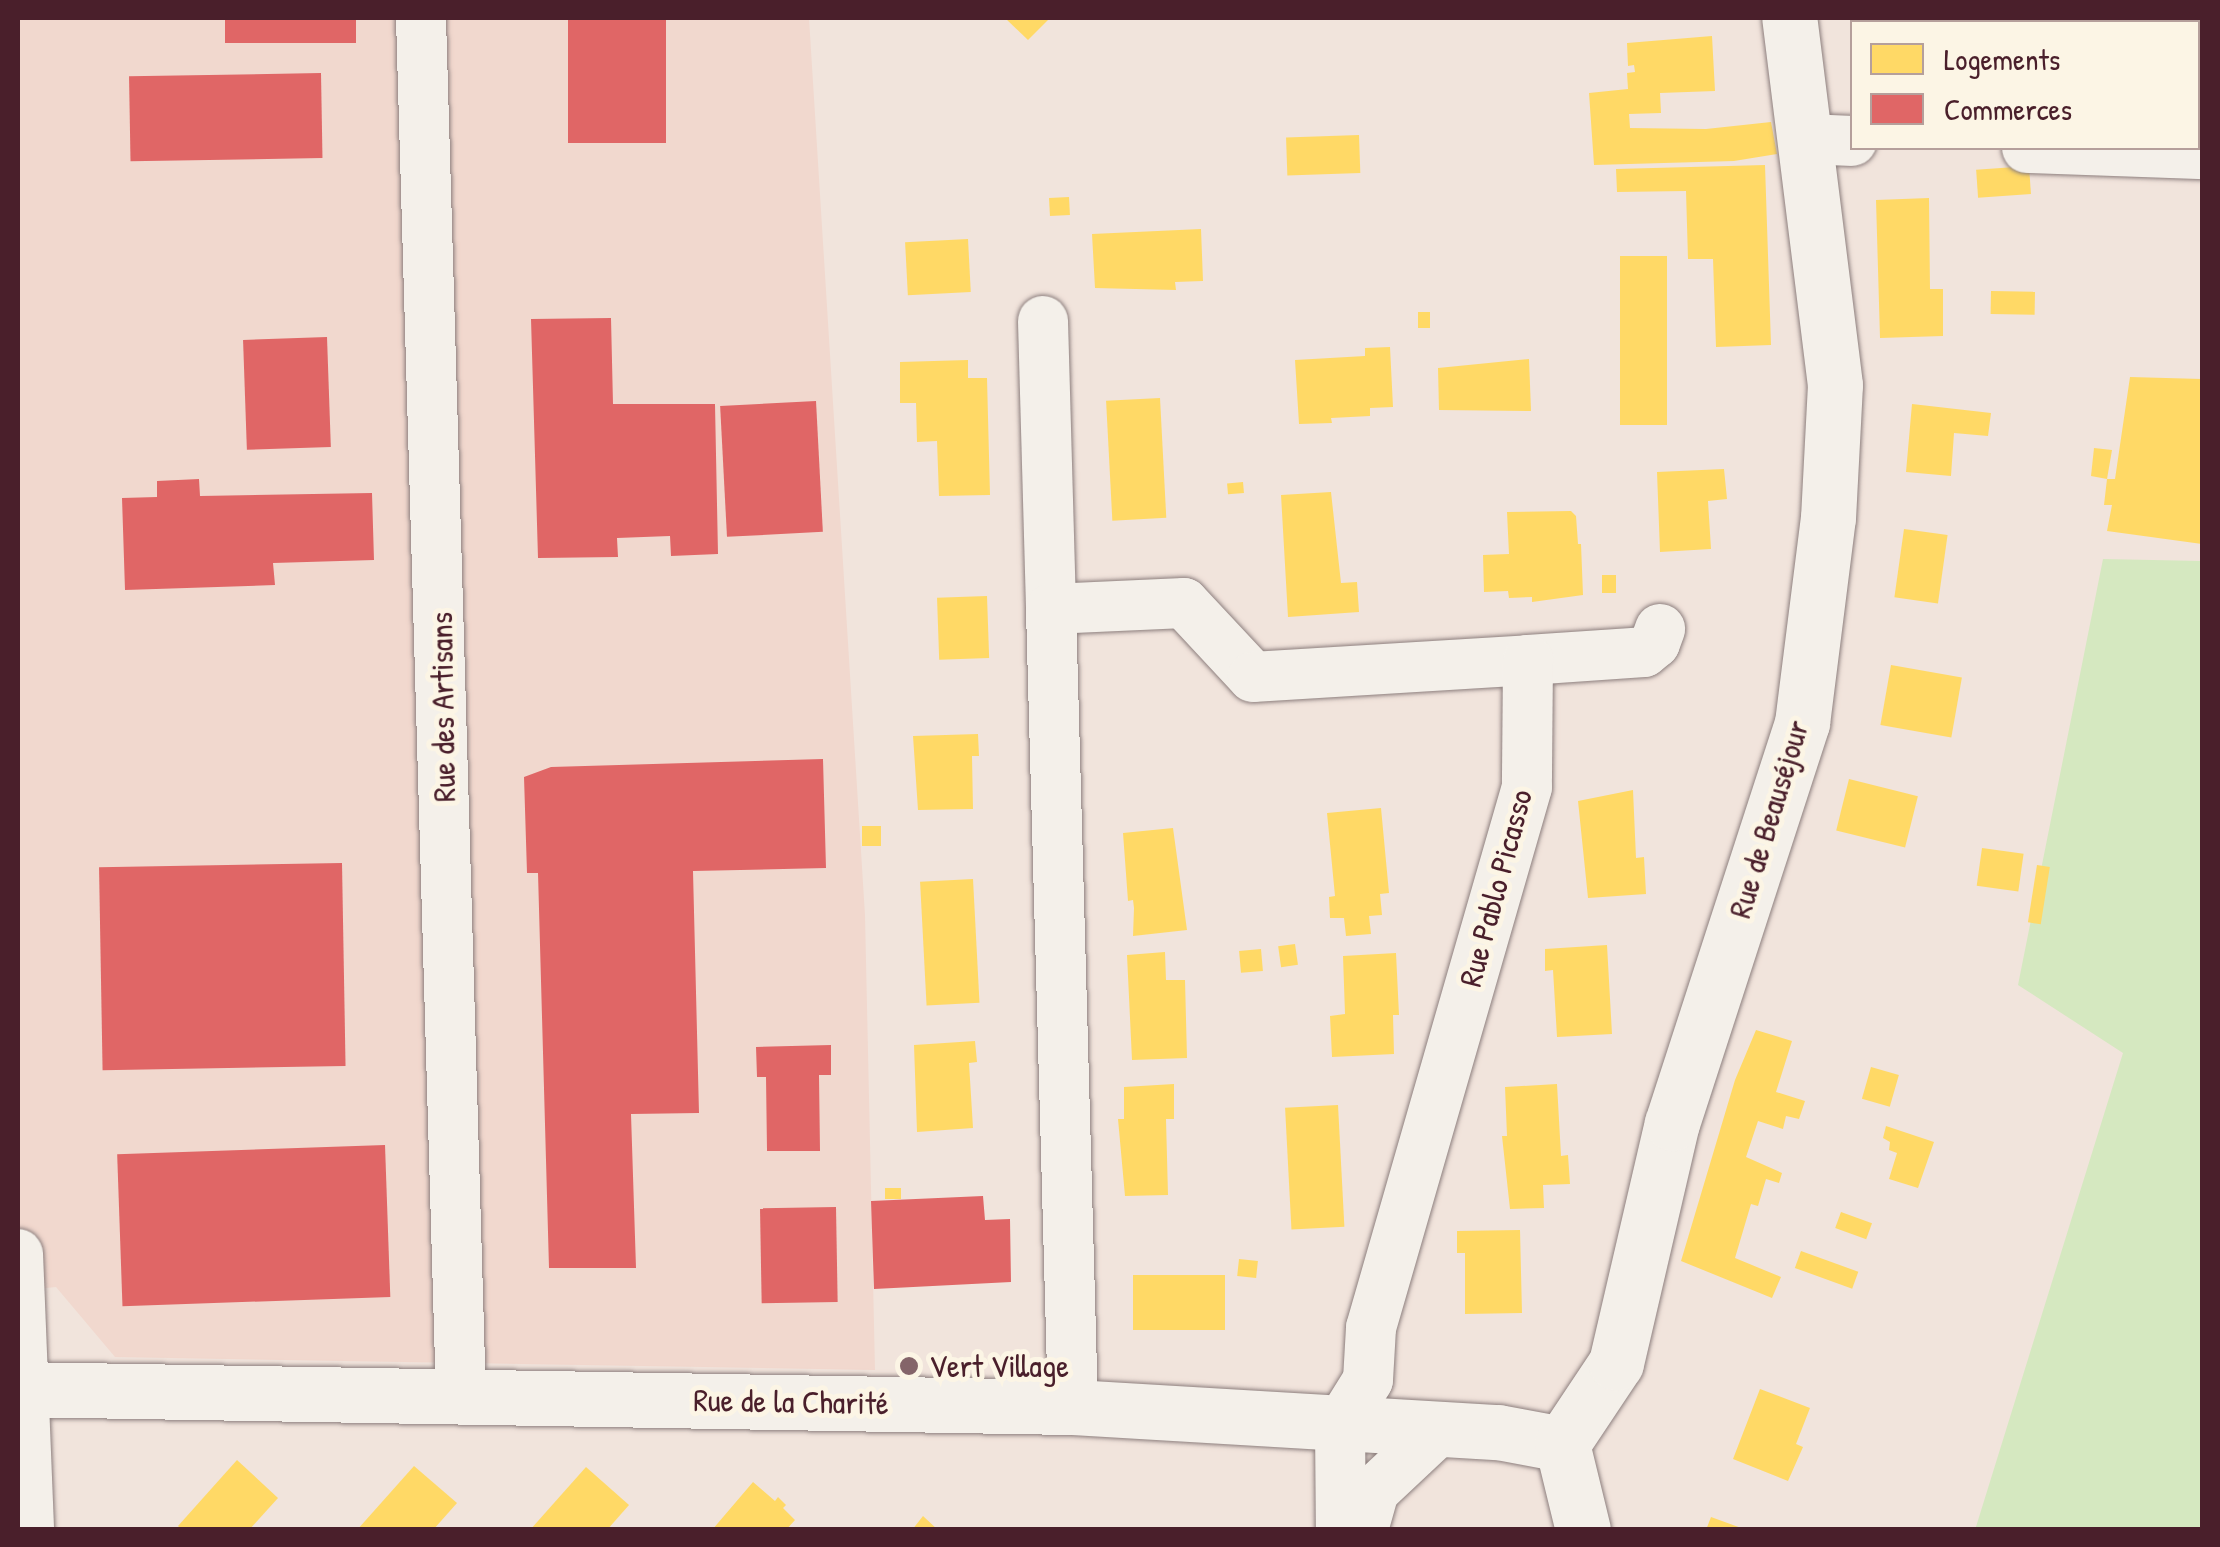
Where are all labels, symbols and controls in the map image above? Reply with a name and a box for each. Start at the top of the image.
legend [1850,20,2200,150]
text: Logements [1944,39,2060,79]
text: Commerces [1944,89,2072,129]
street label: Rue des Artisans [422,612,464,802]
street label: Rue de Beauséjour [1721,715,1817,923]
street label: Rue Pablo Picasso [1451,785,1541,991]
place label: Vert Village [929,1347,1069,1385]
marker: Vert Village [898,1355,920,1377]
street label: Rue de la Charité [693,1381,889,1423]

